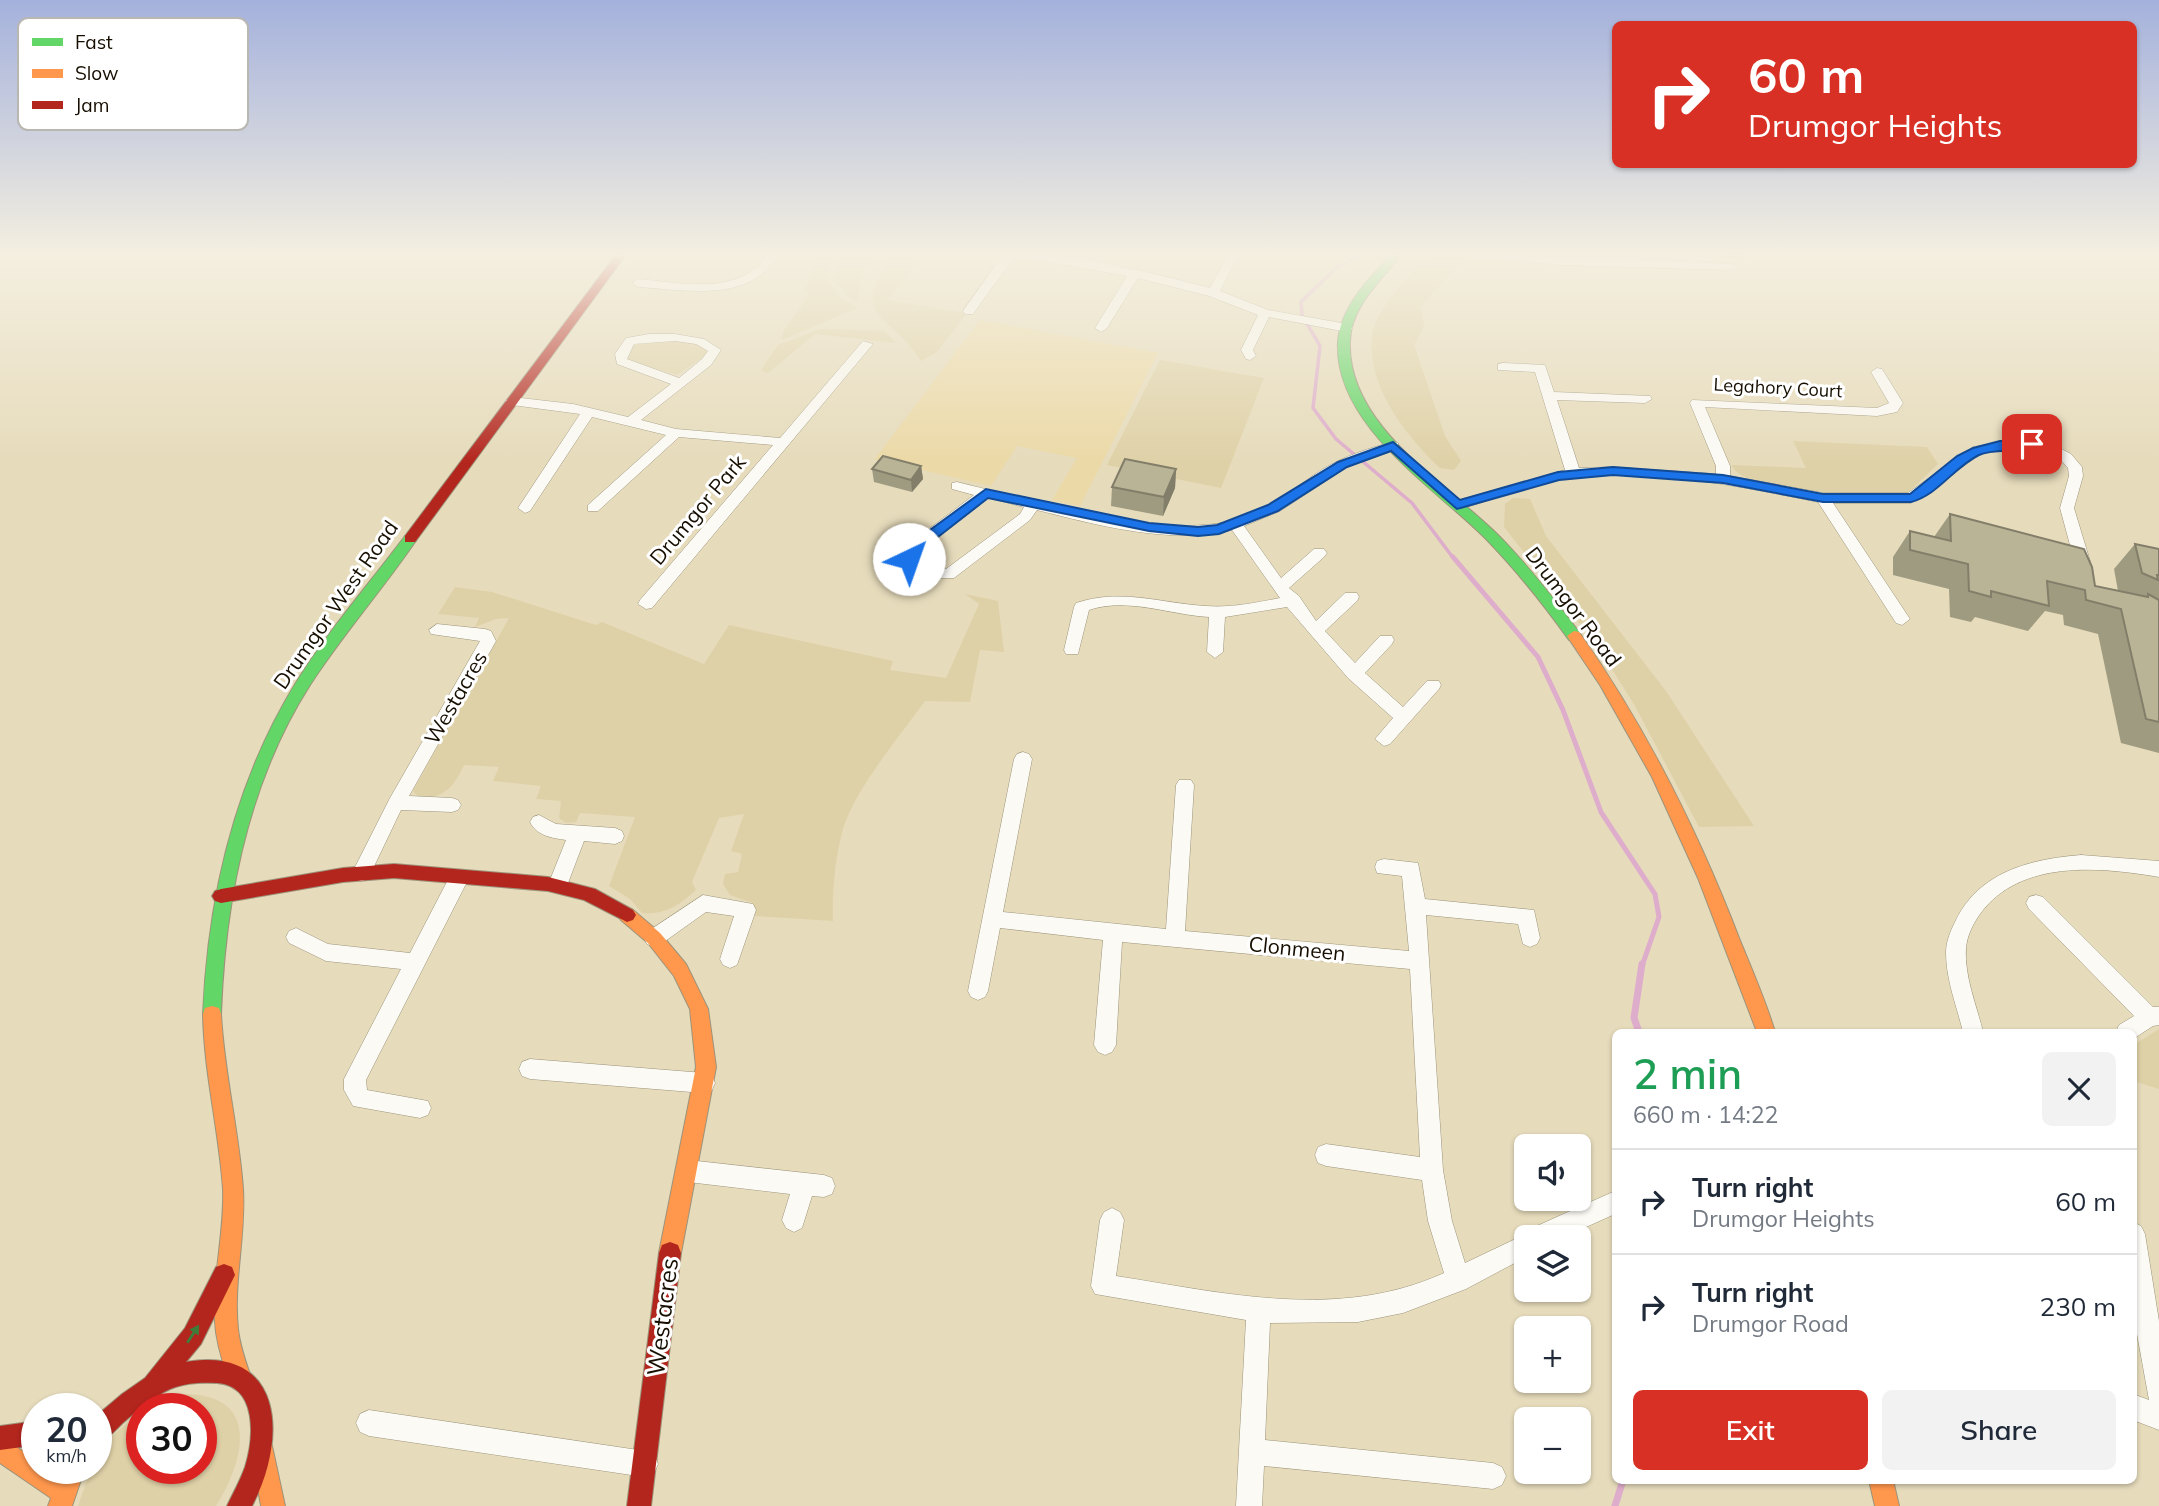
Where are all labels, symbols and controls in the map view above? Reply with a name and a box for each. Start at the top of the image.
legend [18,18,248,130]
text: Fast [75,30,113,54]
text: 60 m [1748,44,1864,105]
icon: right [1633,49,1724,140]
text: Slow [75,61,119,85]
text: Jam [75,93,109,117]
text: Drumgor Heights [1748,105,2002,145]
street label: Legahory Court [1713,373,1843,402]
pin [2002,414,2062,474]
icon: arrive [2013,425,2051,463]
street label: Drumgor Park [644,449,751,570]
street label: Drumgor West Road [267,515,403,694]
position arrow [872,522,946,596]
street label: Drumgor Road [1520,541,1627,671]
street label: Westacres [418,646,492,749]
street label: Clonmeen [1247,930,1347,966]
text: 2 min [1633,1047,1742,1100]
button: close [2042,1052,2116,1126]
text: 660 m · 14:22 [1633,1100,1778,1129]
map controls [1514,1134,1591,1484]
button: sound [1514,1134,1591,1211]
text: Turn right [1692,1171,1813,1204]
icon: right [1633,1183,1671,1221]
text: 60 m [2055,1185,2116,1218]
text: Drumgor Heights [1692,1204,1875,1233]
button: layers [1514,1225,1591,1302]
street label: Westacres [640,1256,684,1377]
text: Turn right [1692,1276,1813,1309]
icon: right [1633,1288,1671,1326]
text: 230 m [2040,1290,2116,1323]
text: Drumgor Road [1692,1309,1849,1338]
button: + [1514,1316,1591,1393]
one-way arrow [187,1324,200,1343]
button: Exit [1633,1390,1868,1470]
button: Share [1882,1390,2116,1470]
speed limit sign: 30 [126,1393,217,1484]
text: 20 [45,1407,88,1451]
button: − [1514,1407,1591,1484]
text: km/h [46,1444,87,1467]

